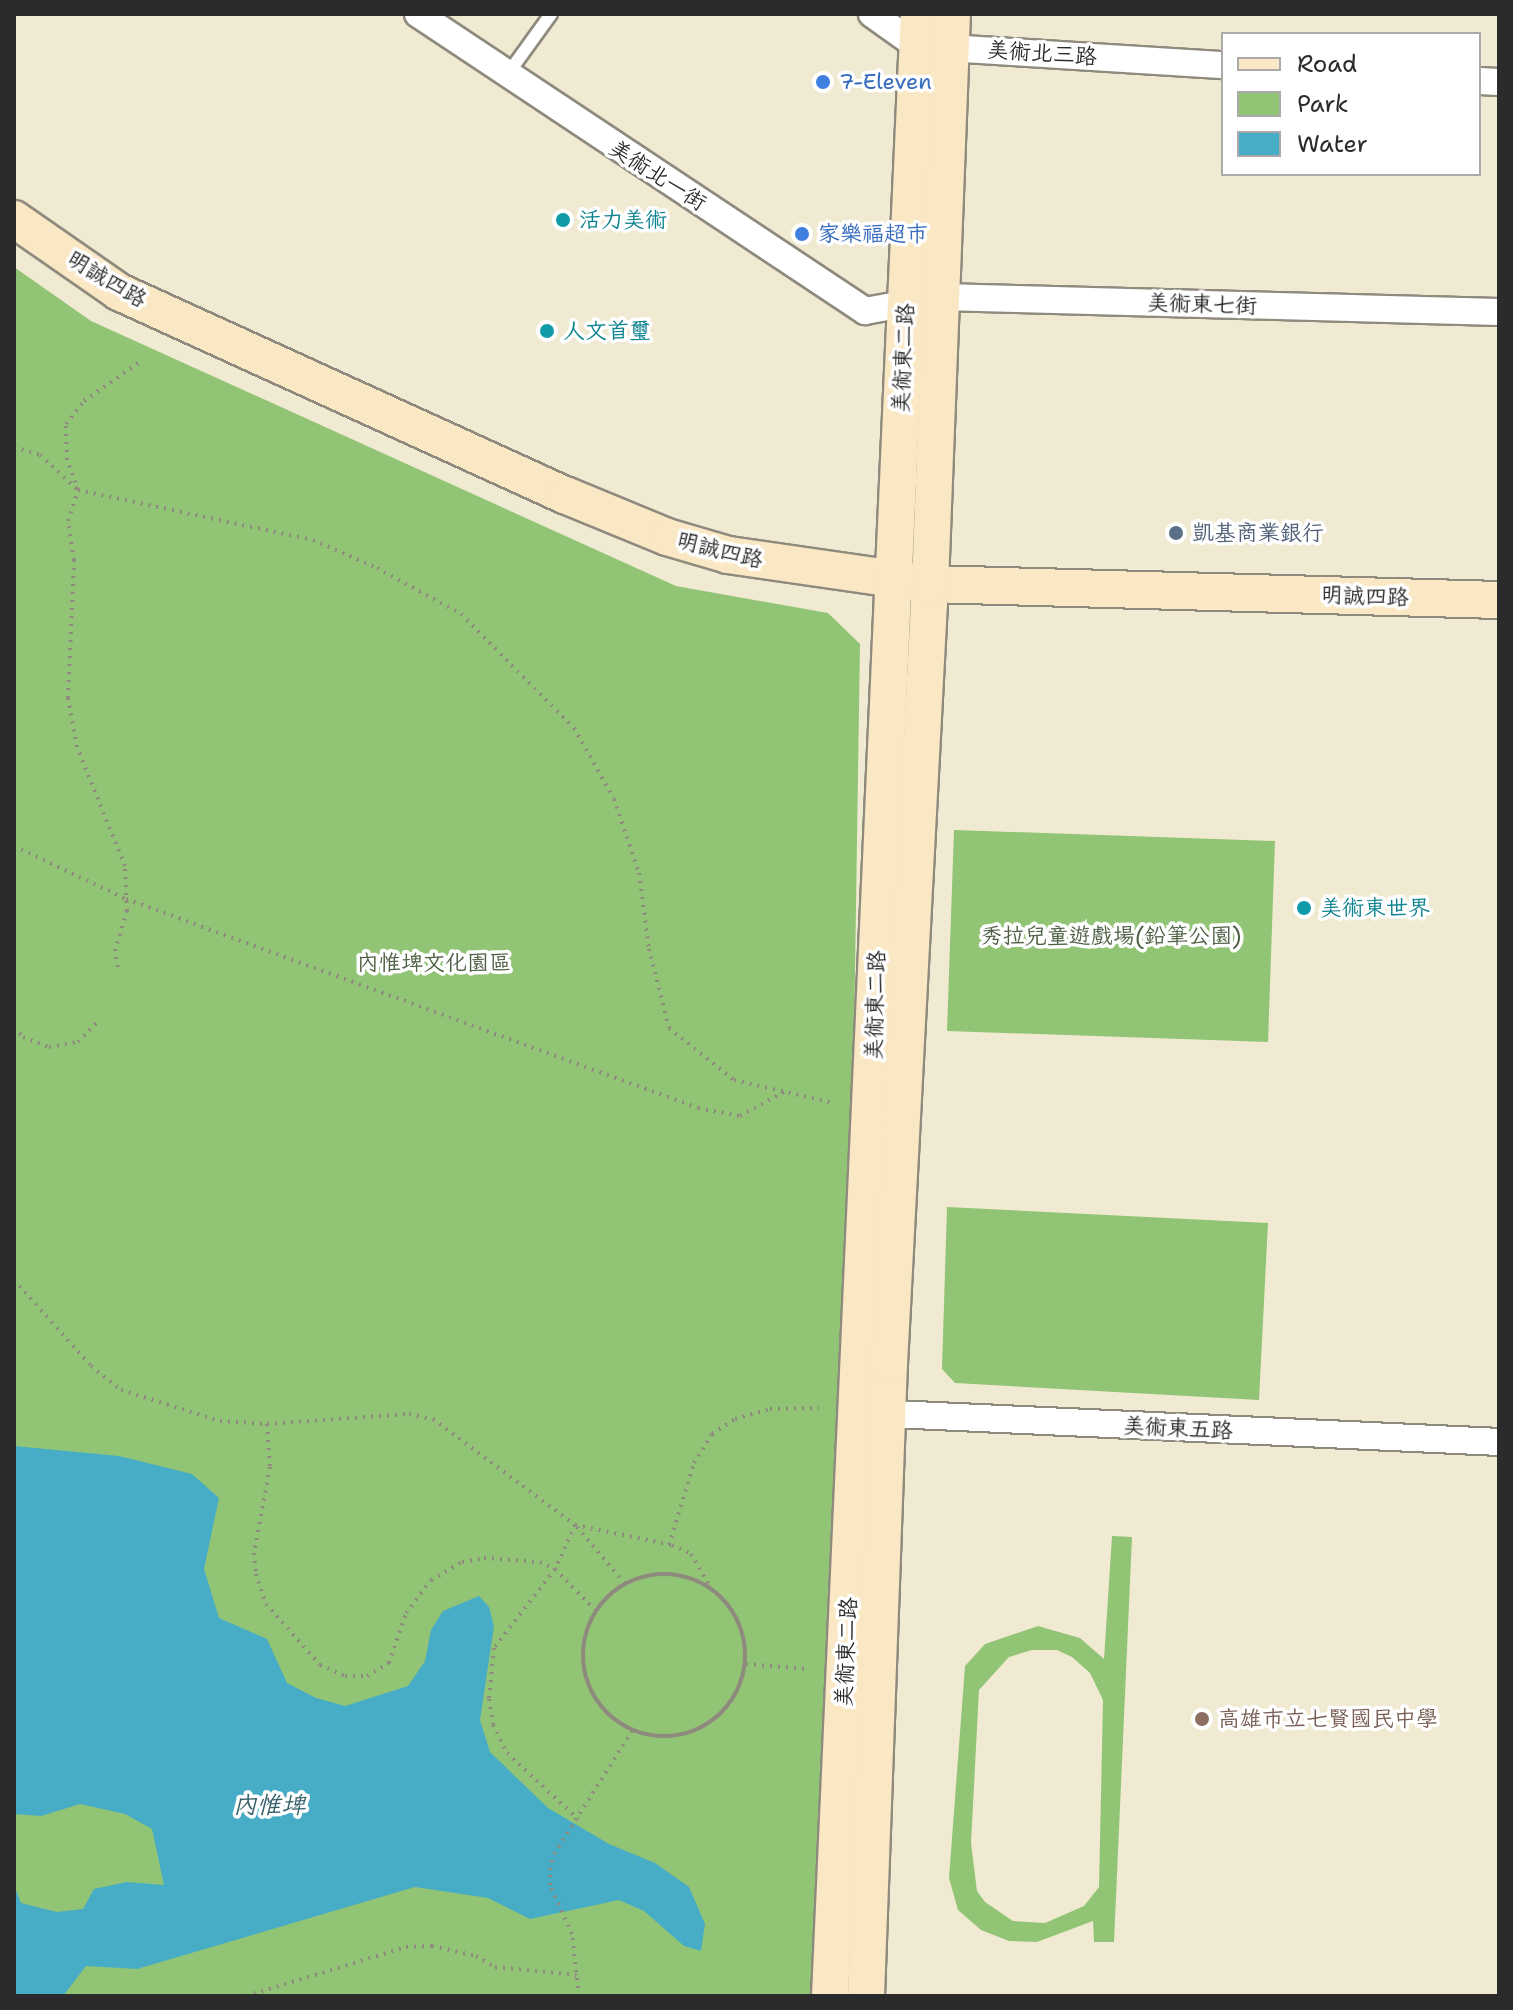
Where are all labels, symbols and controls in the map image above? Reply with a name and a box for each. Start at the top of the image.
legend [1221,32,1481,176]
street label: 美術北三路 [986,36,1098,70]
text: Road [1297,48,1357,80]
place label: 7-Eleven [839,69,932,95]
marker: 7-Eleven [814,73,832,91]
text: Park [1297,88,1349,120]
text: Water [1297,128,1368,160]
street label: 美術北一街 [605,134,711,216]
place label: 活力美術 [579,207,667,233]
marker: 活力美術 [554,211,572,229]
place label: 家樂福超市 [818,221,928,247]
marker: 家樂福超市 [793,225,811,243]
street label: 明誠四路 [62,245,152,313]
street label: 美術東七街 [1147,289,1257,319]
street label: 美術東二路 [887,302,919,414]
place label: 人文首璽 [563,318,651,344]
marker: 人文首璽 [538,322,556,340]
place label: 凱基商業銀行 [1192,520,1324,546]
marker: 凱基商業銀行 [1167,524,1185,542]
street label: 明誠四路 [674,527,766,573]
street label: 明誠四路 [1321,581,1409,611]
place label: 美術東世界 [1320,895,1430,921]
marker: 美術東世界 [1295,899,1313,917]
park label: 秀拉兒童遊戲場(鉛筆公園) [981,923,1241,949]
park label: 內惟埤文化園區 [357,950,511,976]
street label: 美術東二路 [860,950,890,1060]
street label: 美術東五路 [1122,1412,1234,1444]
street label: 美術東二路 [830,1596,862,1708]
place label: 高雄市立七賢國民中學 [1218,1706,1438,1732]
marker: 高雄市立七賢國民中學 [1193,1710,1211,1728]
water label: 內惟埤 [233,1792,305,1820]

